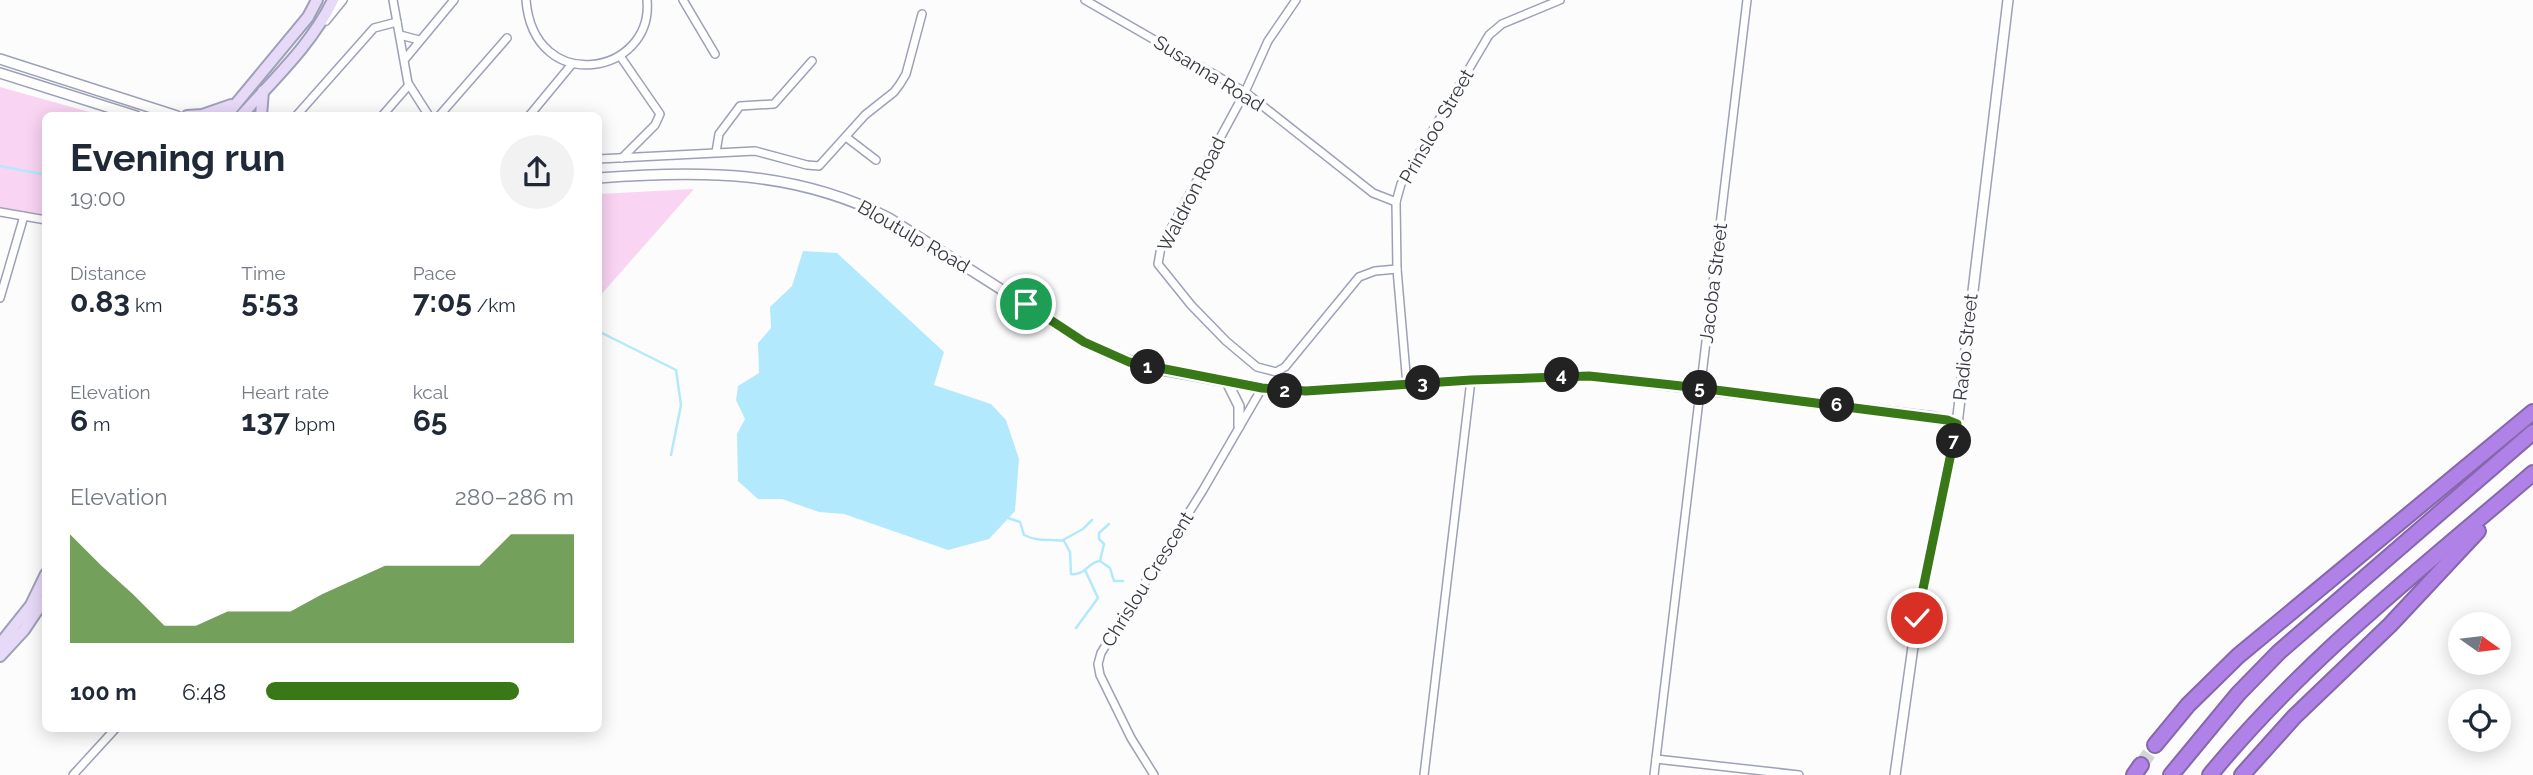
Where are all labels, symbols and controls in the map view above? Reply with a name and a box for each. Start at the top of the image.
street label: Susanna Road [1150,30,1268,116]
street label: Prinsloo Street [1394,64,1478,187]
street label: Waldron Road [1153,133,1229,255]
text: Evening run [70,135,285,180]
button: share [500,135,574,209]
text: 19:00 [70,184,126,211]
street label: Bloutulp Road [854,195,974,277]
street label: Jacoba Street [1695,221,1731,344]
text: Distance [70,262,146,284]
text: Time [241,262,286,284]
text: Pace [413,262,456,284]
pin [996,274,1056,334]
text: 0.83 [70,284,130,319]
text: 5:53 [241,284,299,319]
text: 7:05 [413,284,472,319]
icon: arrive [1007,285,1045,323]
street label: Radio Street [1948,292,1982,402]
text: km [130,294,162,316]
text: /km [472,294,516,316]
pin: 1 [1130,350,1166,384]
text: 1 [1143,355,1152,377]
pin: 4 [1544,358,1580,392]
text: 4 [1556,363,1567,385]
pin: 3 [1406,366,1440,400]
pin: 5 [1682,370,1718,406]
text: 3 [1417,371,1428,393]
pin: 2 [1268,374,1302,408]
text: 5 [1694,376,1705,398]
text: 2 [1279,379,1290,401]
text: Elevation [70,381,151,403]
text: Heart rate [241,381,329,403]
text: kcal [413,381,448,403]
pin: 6 [1820,388,1854,422]
text: 6 [1831,393,1842,415]
text: 6 [70,403,88,438]
text: 137 [241,403,290,438]
text: 65 [413,403,448,438]
text: m [88,413,111,435]
text: bpm [290,413,335,435]
pin: 7 [1937,424,1972,458]
text: 7 [1948,429,1959,451]
text: Elevation [70,483,168,510]
text: 280–286 m [455,483,574,510]
street label: Chrislou Crescent [1097,507,1198,651]
pin [1887,588,1947,648]
icon: check [1898,599,1936,637]
north arrow [2448,612,2511,676]
map controls [2448,612,2511,752]
text: 100 m [70,678,137,705]
text: 6:48 [182,678,226,705]
button: locate [2448,689,2511,752]

